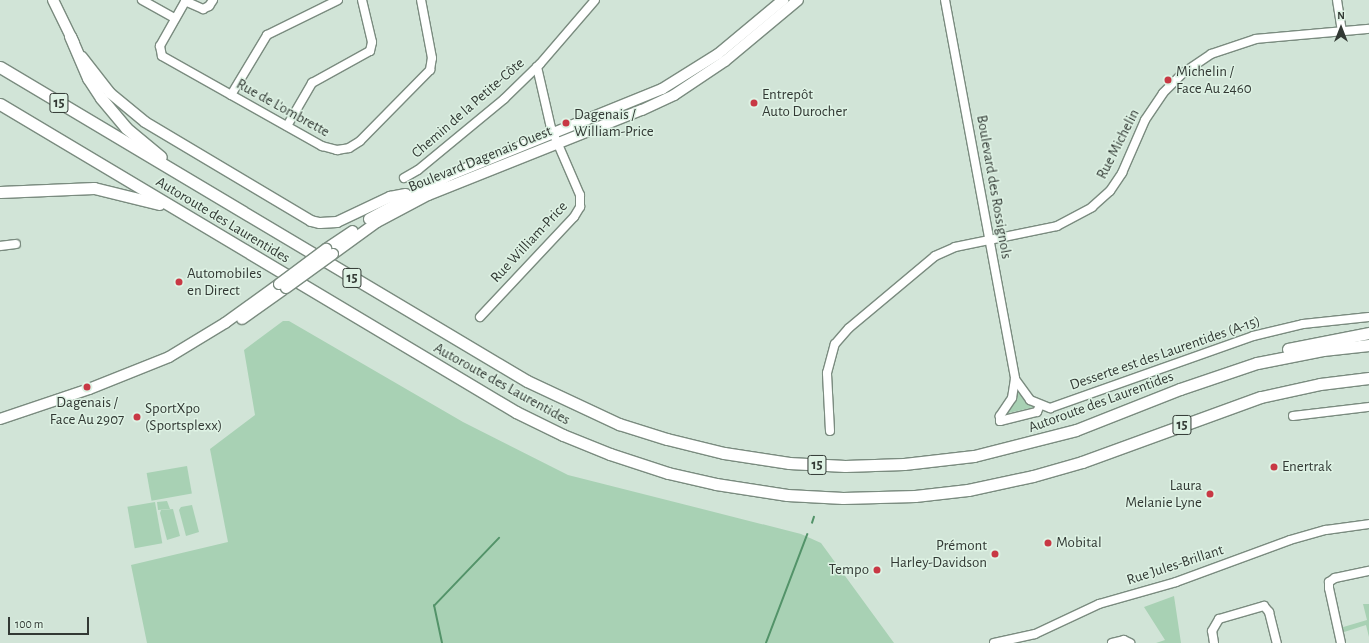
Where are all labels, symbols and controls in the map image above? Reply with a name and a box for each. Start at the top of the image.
north arrow [1321,8,1361,48]
text: N [1337,10,1345,21]
street label: Chemin de la Petite-Côte [408,54,528,162]
place label: Michelin / Face Au 2460 [1176,62,1252,97]
street label: Rue de L'ombrette [233,75,333,141]
marker: Michelin / Face Au 2460 [1163,75,1173,85]
place label: Entrepôt Auto Durocher [762,85,847,120]
road number: 15 [49,91,69,115]
marker: Entrepôt Auto Durocher [749,98,759,108]
place label: Dagenais / William-Price [574,105,654,140]
street label: Rue Michelin [1093,106,1143,182]
street label: Boulevard des Rossignols [972,114,1016,260]
marker: Dagenais / William-Price [561,118,571,128]
street label: Boulevard Dagenais Ouest [406,122,554,196]
street label: Autoroute des Laurentides [153,173,293,267]
street label: Rue William-Price [487,198,571,286]
place label: Automobiles en Direct [187,264,262,299]
road number: 15 [342,266,362,290]
marker: Automobiles en Direct [174,277,184,287]
street label: Desserte est des Laurentides (A-15) [1068,312,1262,394]
street label: Autoroute des Laurentides [431,339,573,429]
street label: Autoroute des Laurentides [1026,367,1176,437]
marker: Dagenais / Face Au 2907 [82,382,92,392]
place label: Dagenais / Face Au 2907 [50,393,124,428]
place label: SportXpo (Sportsplexx) [145,399,222,434]
marker: SportXpo (Sportsplexx) [132,412,142,422]
road number: 15 [1172,413,1192,437]
road number: 15 [807,453,827,477]
place label: Enertrak [1282,458,1332,476]
marker: Enertrak [1269,462,1279,472]
place label: Laura Melanie Lyne [1125,476,1202,511]
marker: Laura Melanie Lyne [1205,489,1215,499]
place label: Mobital [1056,534,1102,552]
place label: Prémont Harley-Davidson [890,536,987,571]
marker: Mobital [1043,538,1053,548]
street label: Rue Jules-Brillant [1124,541,1226,589]
marker: Prémont Harley-Davidson [990,549,1000,559]
place label: Tempo [829,561,869,579]
marker: Tempo [872,565,882,575]
scale bar [10,609,91,635]
text: 100 m [15,618,43,630]

